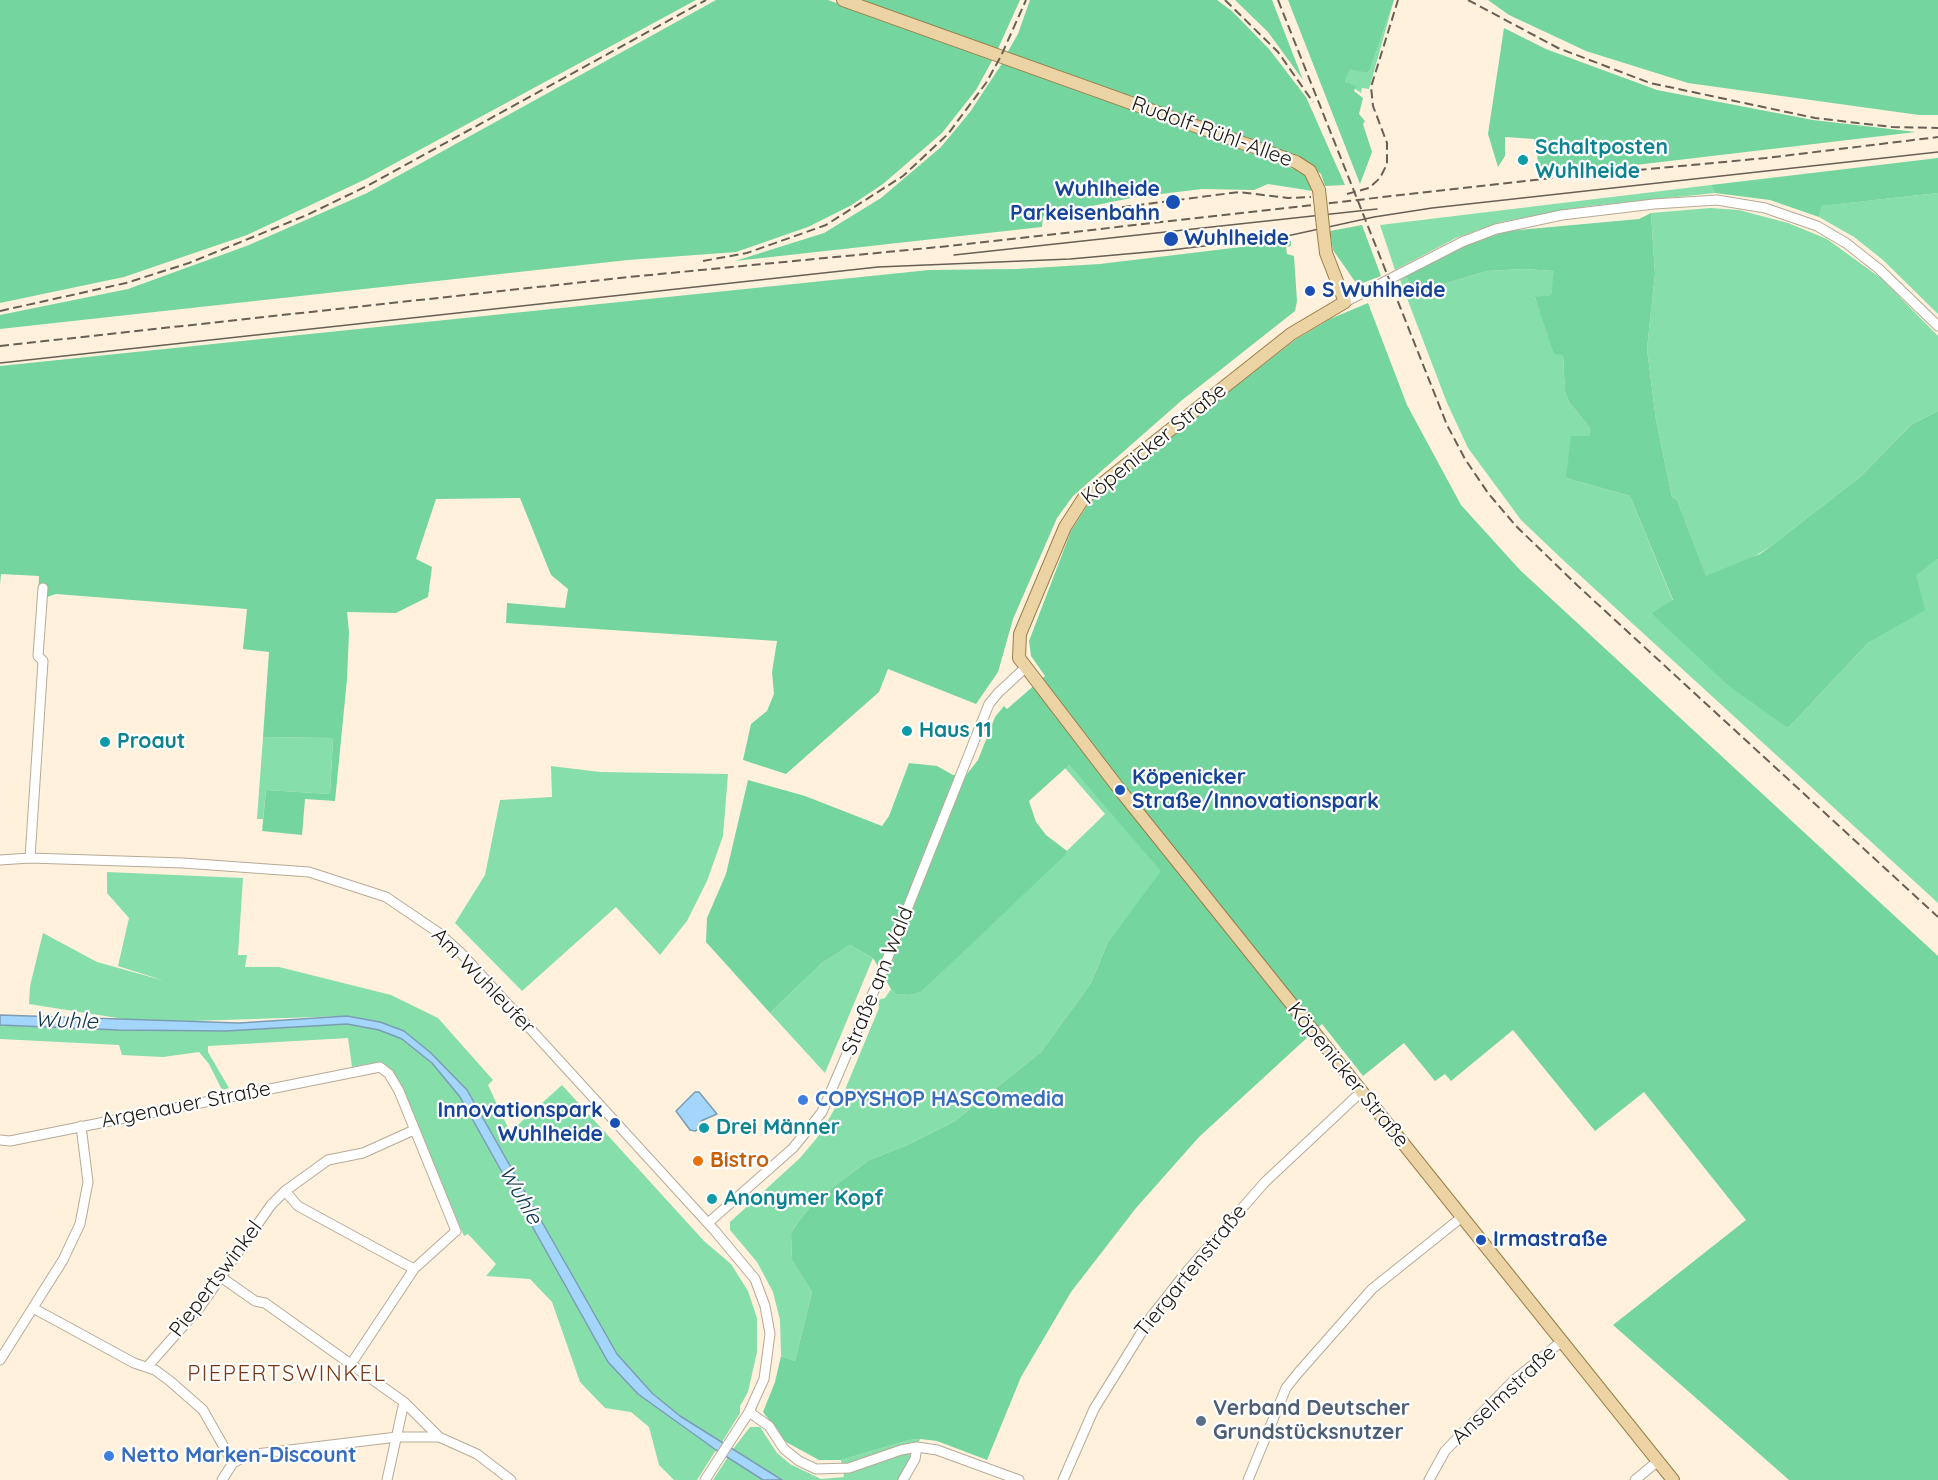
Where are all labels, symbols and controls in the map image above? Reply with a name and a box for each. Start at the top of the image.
street label: Rudolf-Rühl-Allee [1128,91,1296,173]
place label: Schaltposten Wuhlheide [1535,135,1668,185]
marker: Schaltposten Wuhlheide [1516,153,1530,167]
place label: Wuhlheide Parkeisenbahn [1010,177,1160,227]
marker: Wuhlheide Parkeisenbahn [1164,193,1182,211]
place label: Wuhlheide [1184,226,1289,252]
marker: Wuhlheide [1162,230,1180,248]
place label: S Wuhlheide [1322,278,1446,304]
marker: S Wuhlheide [1303,284,1317,298]
street label: Köpenicker Straße [1076,378,1232,510]
place label: Haus 11 [919,718,992,744]
marker: Haus 11 [900,724,914,738]
place label: Proaut [117,729,185,755]
marker: Proaut [98,735,112,749]
place label: Köpenicker Straße/Innovationspark [1132,765,1379,815]
marker: Köpenicker Straße/Innovationspark [1113,783,1127,797]
street label: Straße am Wald [837,903,919,1059]
street label: Am Wuhleufer [426,923,540,1039]
street label: Köpenicker Straße [1282,997,1414,1153]
water label: Wuhle [34,1007,98,1035]
street label: Argenauer Straße [99,1076,273,1134]
place label: COPYSHOP HASCOmedia [815,1087,1064,1113]
marker: COPYSHOP HASCOmedia [796,1093,810,1107]
place label: Innovationspark Wuhlheide [438,1098,603,1148]
place label: Drei Männer [716,1115,840,1141]
marker: Innovationspark Wuhlheide [608,1116,622,1130]
marker: Drei Männer [697,1121,711,1135]
place label: Bistro [710,1148,769,1174]
marker: Bistro [691,1154,705,1168]
water label: Wuhle [493,1161,547,1229]
place label: Anonymer Kopf [724,1186,883,1212]
marker: Anonymer Kopf [705,1192,719,1206]
street label: Tiergartenstraße [1130,1199,1252,1343]
street label: Piepertswinkel [164,1216,268,1342]
place label: Irmastraße [1493,1227,1608,1253]
marker: Irmastraße [1474,1233,1488,1247]
street label: Anselmstraße [1447,1340,1561,1450]
district label: PIEPERTSWINKEL [187,1361,387,1387]
place label: Verband Deutscher Grundstücksnutzer [1213,1396,1410,1446]
marker: Verband Deutscher Grundstücksnutzer [1194,1414,1208,1428]
place label: Netto Marken-Discount [121,1443,357,1469]
marker: Netto Marken-Discount [102,1449,116,1463]

